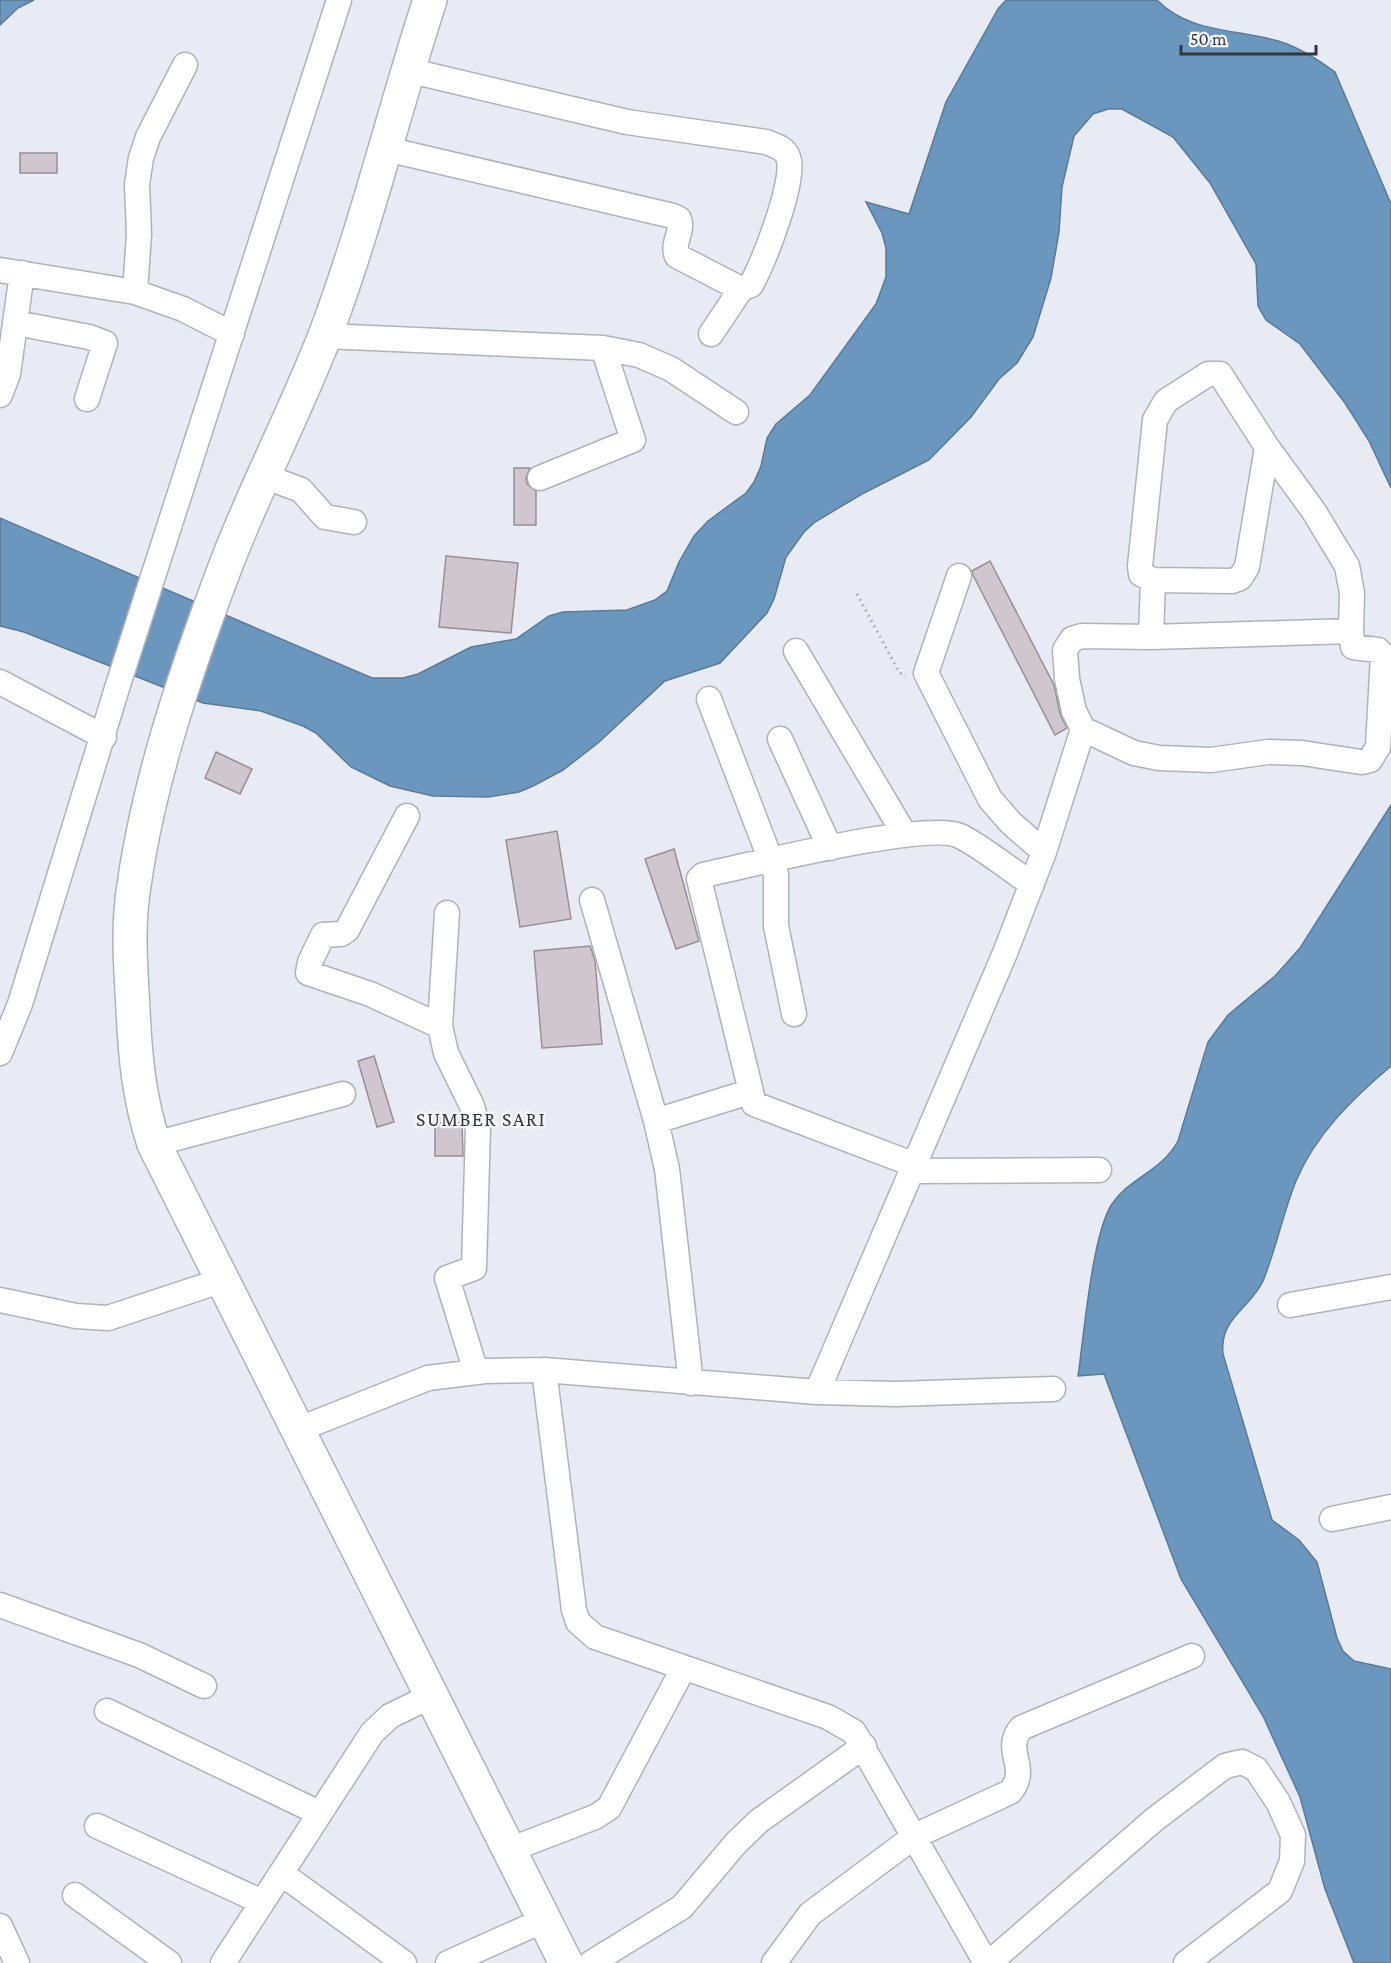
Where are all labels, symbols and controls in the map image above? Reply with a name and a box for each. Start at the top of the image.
scale bar [1181,18,1316,56]
text: 50 m [1190,29,1227,49]
district label: SUMBER SARI [416,1108,546,1130]

